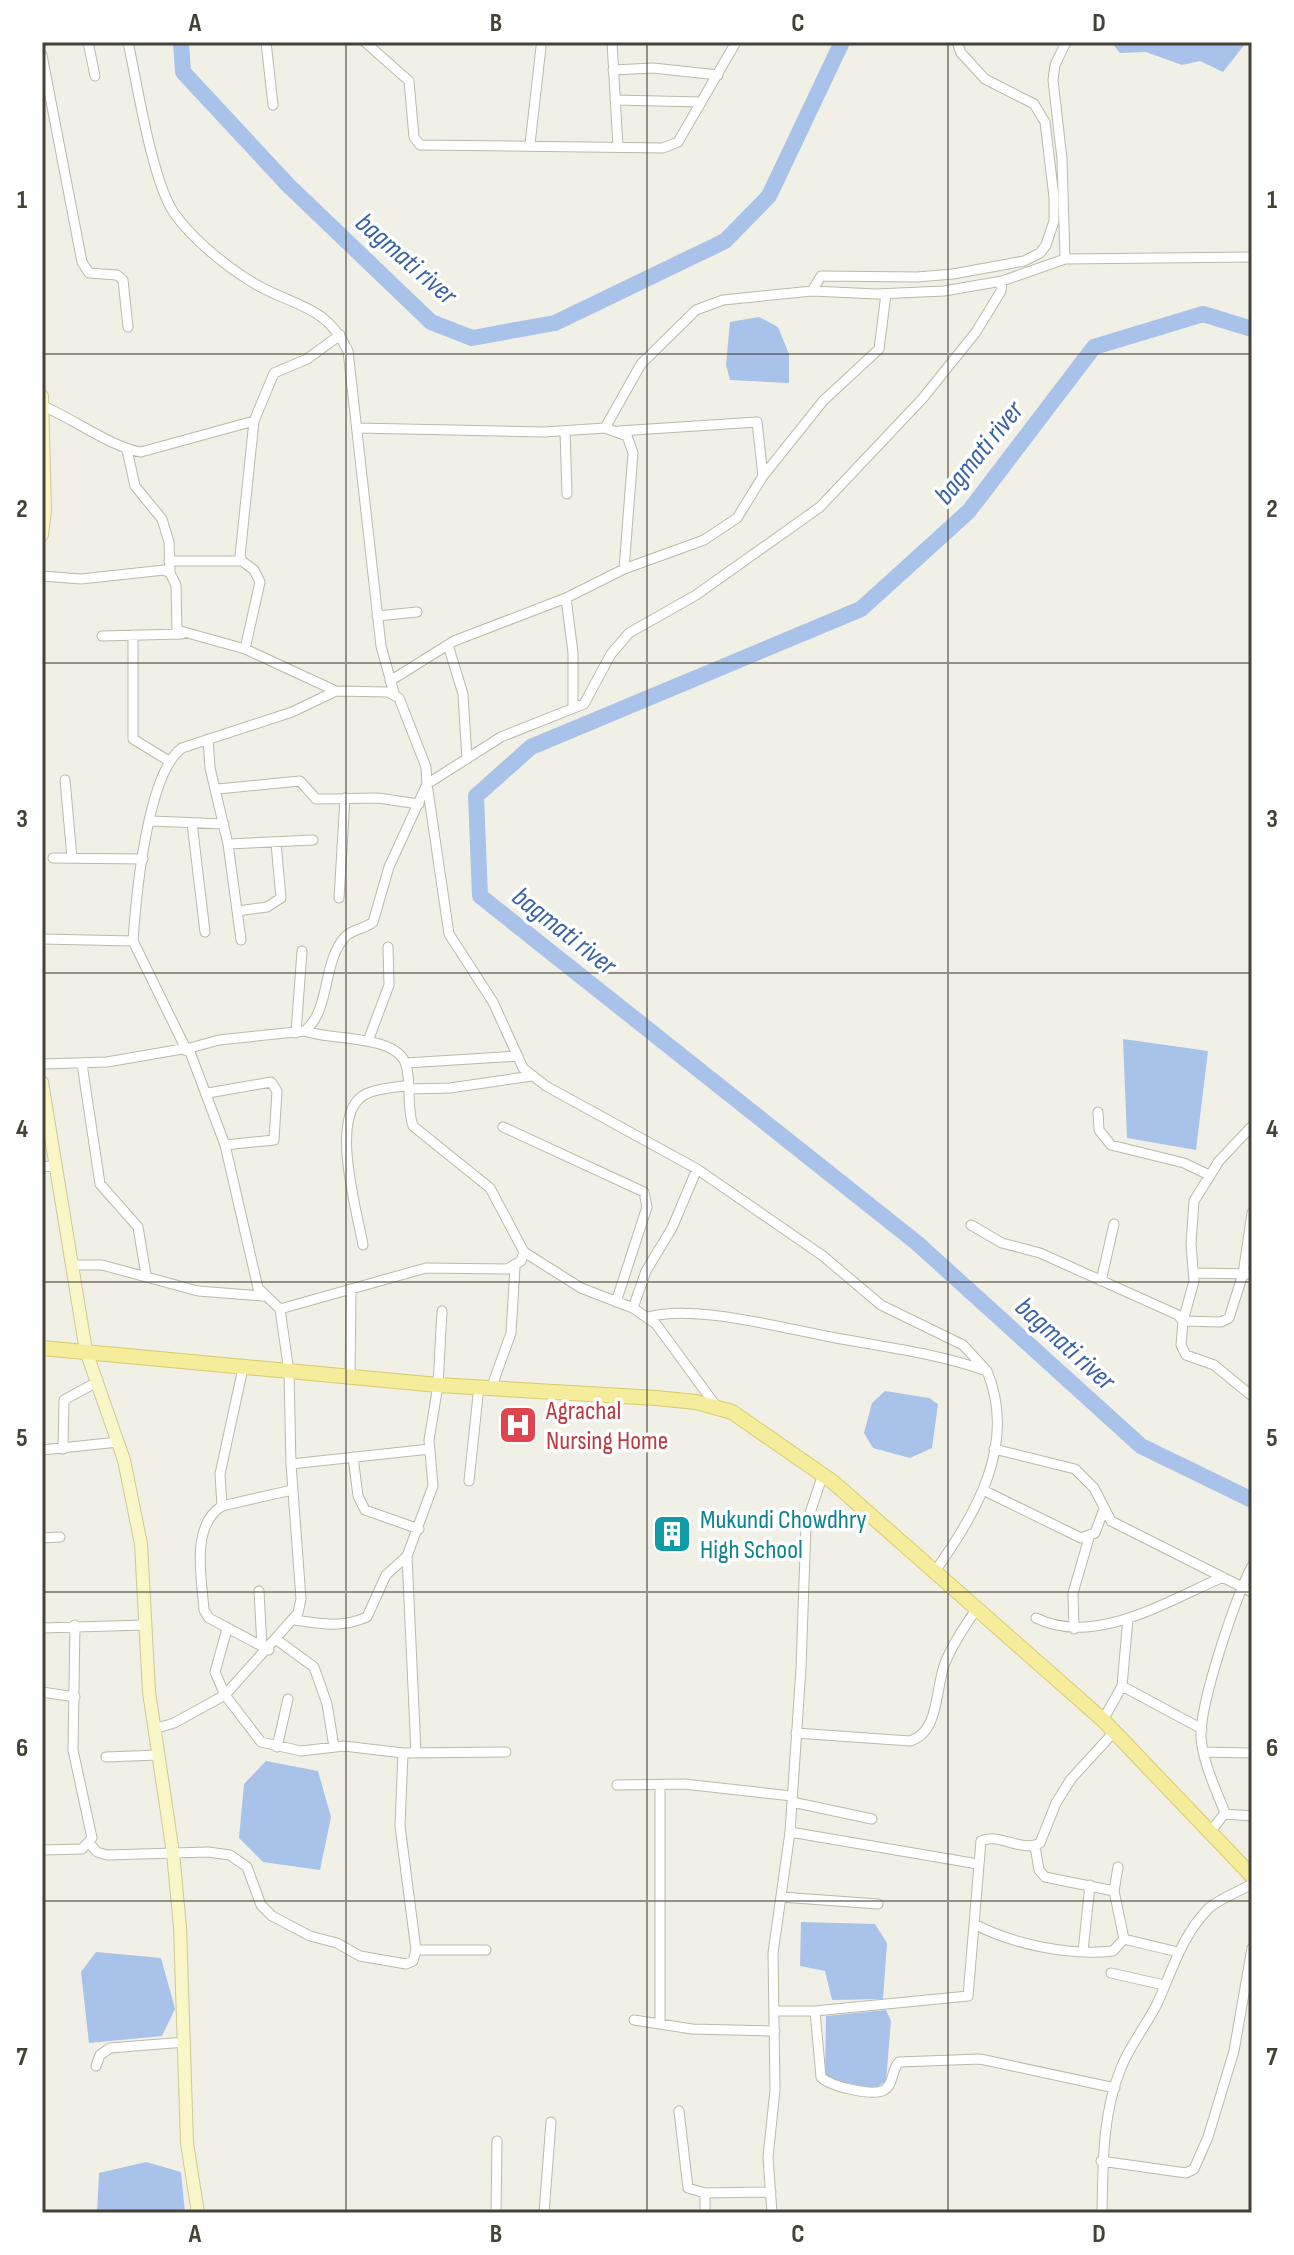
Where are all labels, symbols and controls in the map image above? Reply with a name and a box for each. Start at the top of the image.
text: A [188,8,202,39]
text: B [490,8,502,39]
text: C [791,8,805,39]
text: D [1092,8,1106,39]
text: 1 [17,185,27,216]
text: 1 [1267,185,1277,216]
water label: bagmati river [349,206,464,313]
water label: bagmati river [928,394,1031,511]
text: 2 [16,494,28,525]
text: 2 [1266,494,1278,525]
text: 3 [16,804,28,835]
text: 3 [1266,804,1278,835]
water label: bagmati river [505,880,624,983]
text: 4 [16,1114,28,1145]
text: 4 [1266,1114,1278,1145]
water label: bagmati river [1008,1291,1123,1398]
place label: Agrachal Nursing Home [545,1396,668,1457]
hospital icon: Agrachal Nursing Home [497,1404,539,1446]
text: 5 [16,1423,28,1454]
text: 5 [1266,1423,1278,1454]
place label: Mukundi Chowdhry High School [700,1505,867,1566]
building icon: Mukundi Chowdhry High School [651,1513,693,1555]
text: 6 [16,1733,28,1764]
text: 6 [1266,1733,1278,1764]
text: 7 [16,2042,28,2073]
text: 7 [1266,2042,1278,2073]
text: A [188,2219,202,2250]
text: B [490,2219,502,2250]
text: C [791,2219,805,2250]
text: D [1092,2219,1106,2250]

